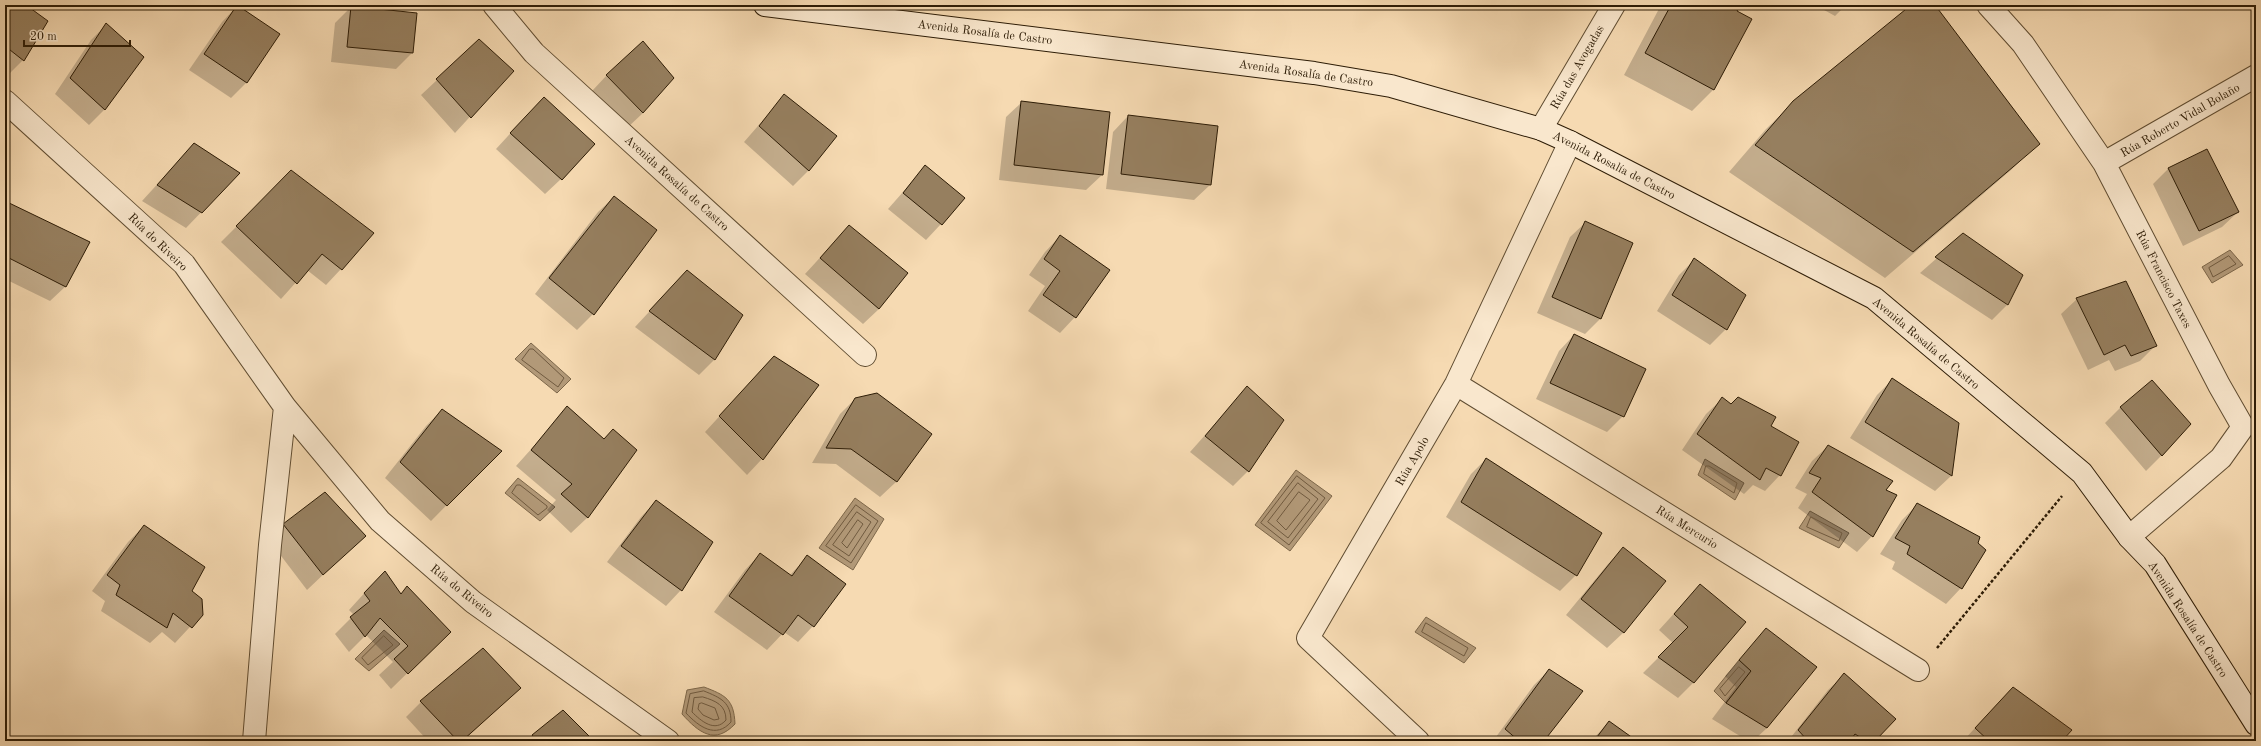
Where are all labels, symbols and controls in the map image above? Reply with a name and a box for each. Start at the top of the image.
street label: Avenida Rosalía de Castro [917,19,1053,47]
scale bar [24,22,130,48]
street label: Rúa das Avogadas [1549,23,1607,112]
text: 20 m [30,31,57,43]
street label: Avenida Rosalía de Castro [1238,59,1374,89]
street label: Rúa Roberto Vidal Bolaño [2119,82,2242,160]
street label: Avenida Rosalía de Castro [1550,130,1677,202]
street label: Avenida Rosalía de Castro [622,134,731,234]
street label: Rúa do Riveiro [125,212,189,274]
street label: Rúa Francisco Taxes [2133,228,2193,331]
street label: Avenida Rosalía de Castro [1869,296,1981,392]
street label: Rúa Apolo [1394,435,1432,488]
street label: Rúa Mercurio [1653,504,1720,552]
street label: Avenida Rosalía de Castro [2145,559,2229,680]
street label: Rúa do Riveiro [428,563,495,621]

